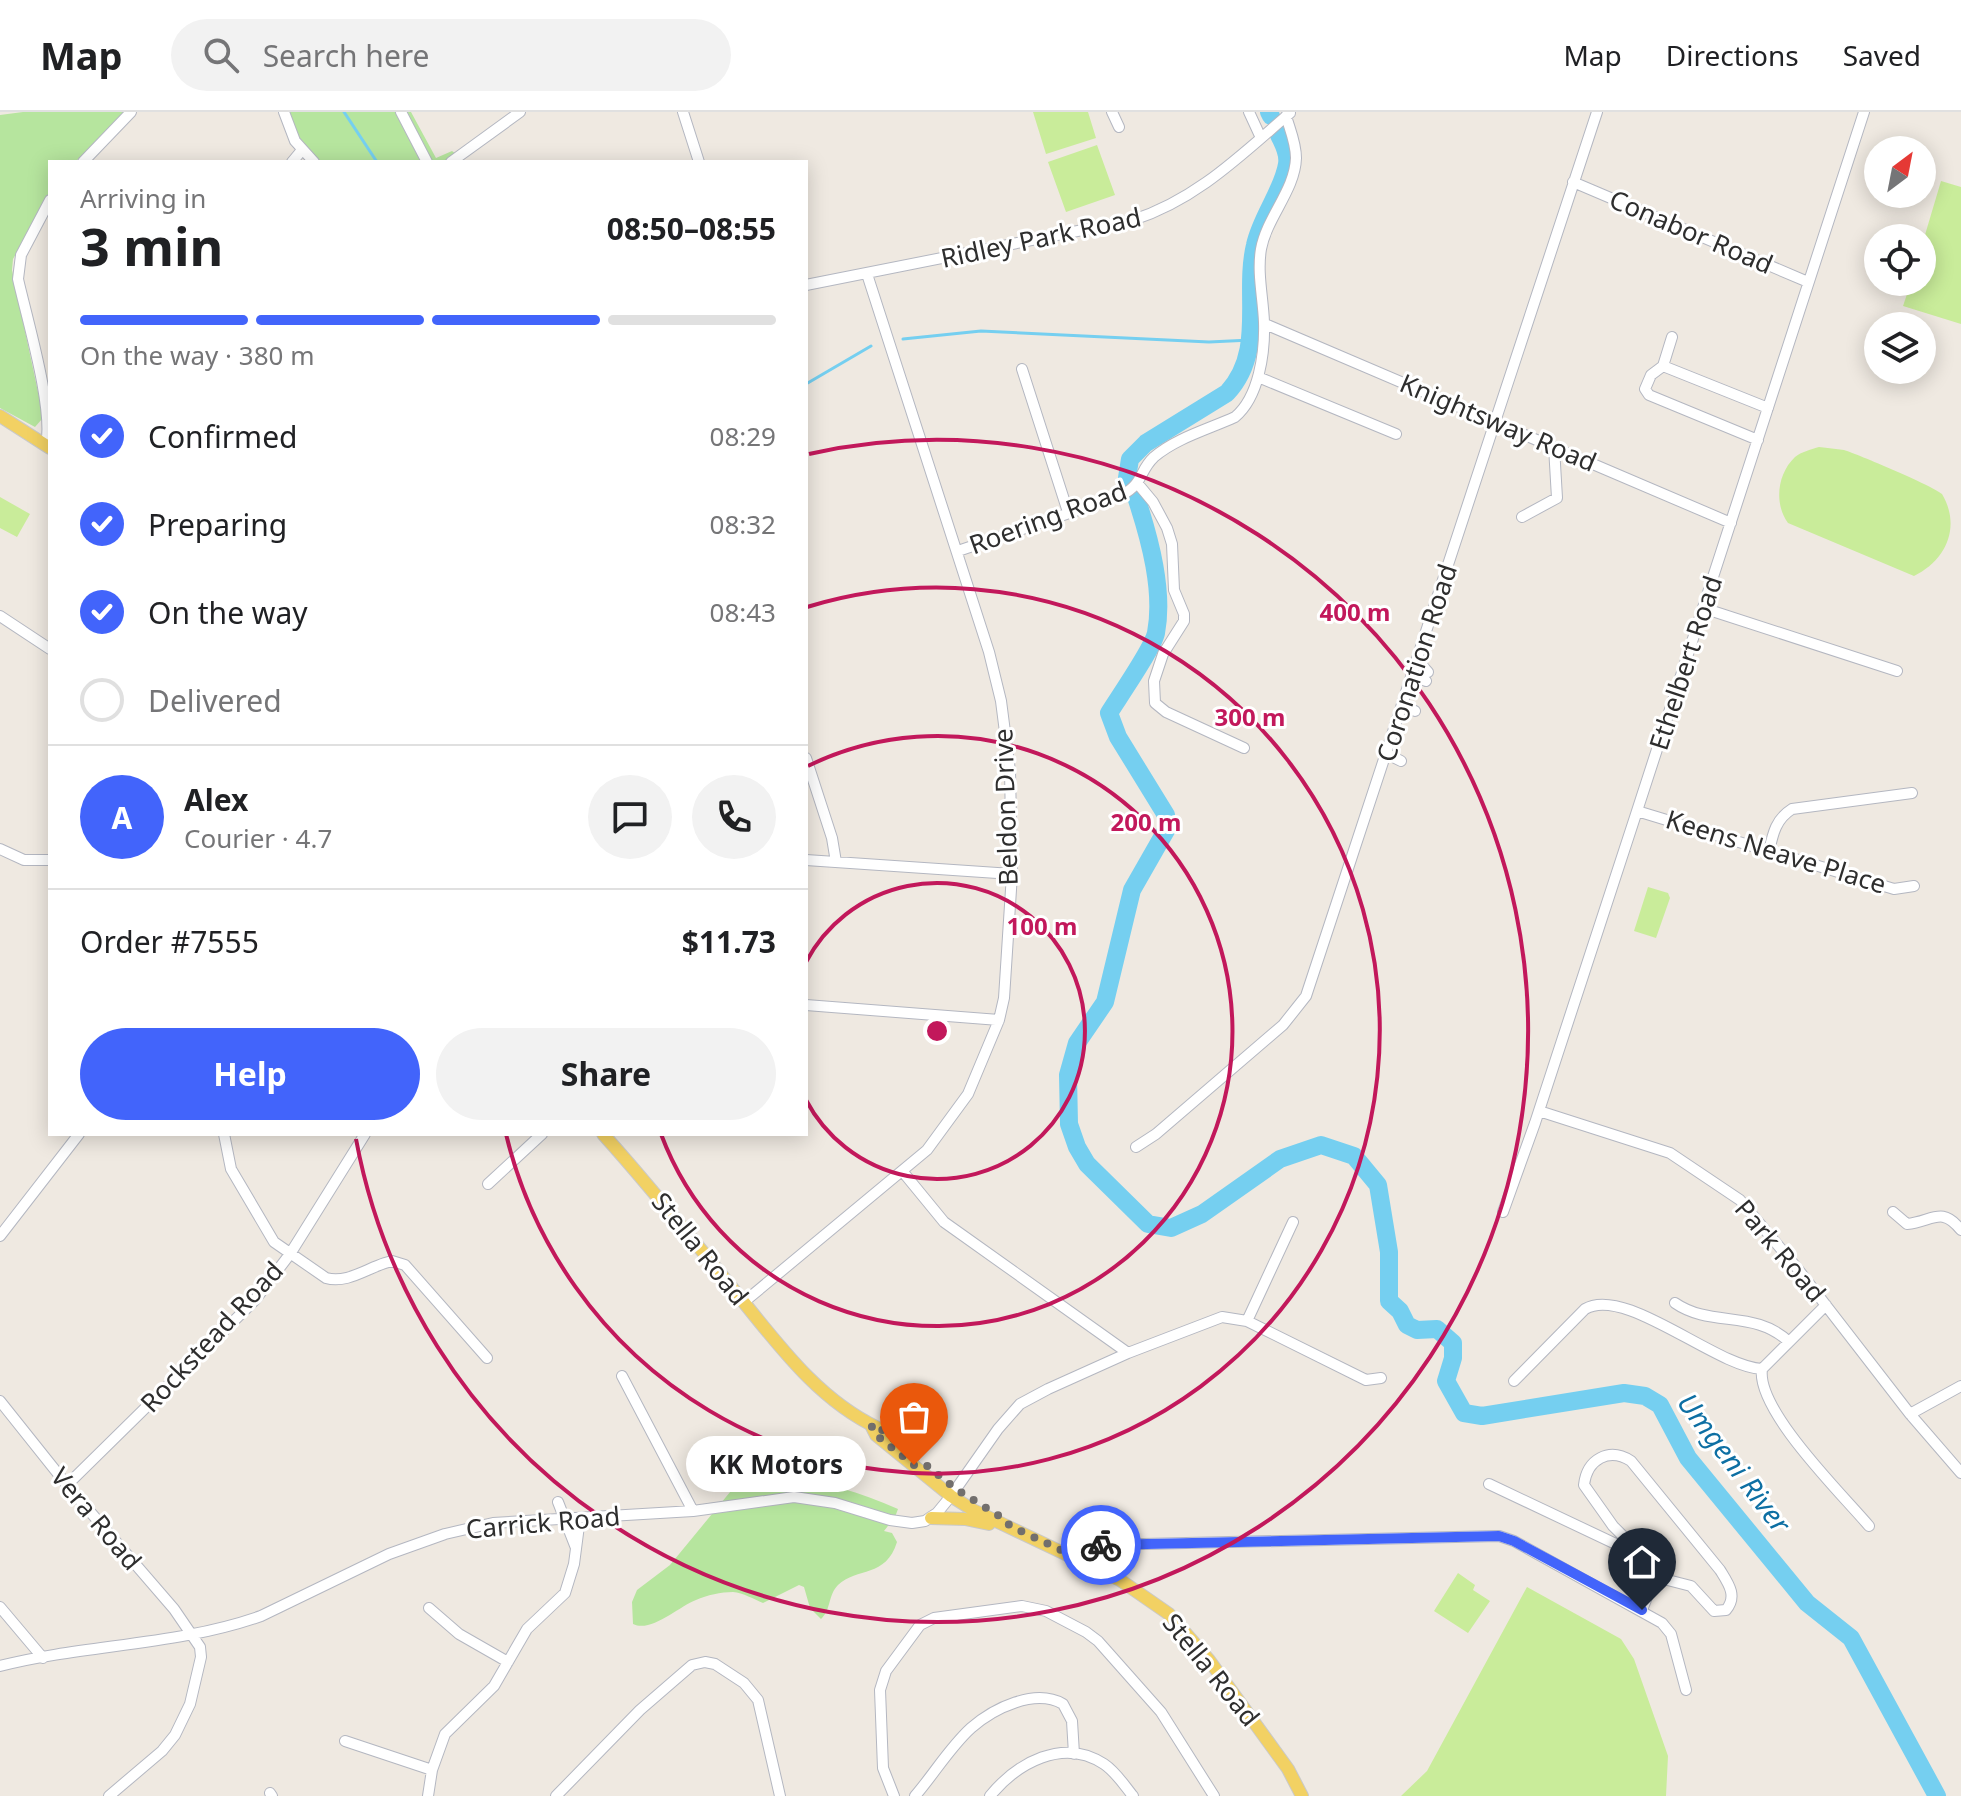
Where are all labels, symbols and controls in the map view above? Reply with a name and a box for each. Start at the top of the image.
search box [171,19,731,91]
text: Map [40,29,123,81]
icon: search [199,33,243,77]
text: Search here [263,35,430,76]
text: Map [1563,36,1622,74]
text: Directions [1666,36,1799,74]
text: Saved [1843,36,1921,74]
north arrow [1864,136,1936,208]
map controls [1864,136,1936,384]
text: Arriving in [80,180,206,216]
street label: Conabor Road [1604,180,1779,282]
street label: Ridley Park Road [937,198,1144,276]
text: 08:50–08:55 [607,208,776,249]
text: 3 min [80,210,223,281]
button: locate [1864,224,1936,296]
button: layers [1864,312,1936,384]
text: On the way · 380 m [80,337,314,373]
street label: Knightsway Road [1395,364,1602,480]
icon: check [80,414,124,458]
text: Confirmed [148,416,298,457]
text: 08:29 [710,418,776,454]
street label: Roering Road [964,472,1131,562]
icon: check [80,502,124,546]
text: Preparing [148,504,287,545]
text: 08:32 [710,506,776,542]
street label: Coronation Road [1367,559,1465,766]
street label: Ethelbert Road [1640,571,1730,754]
icon: check [80,590,124,634]
text: On the way [148,592,308,633]
text: 08:43 [710,594,776,630]
text: 400 m [1320,595,1390,628]
text: Delivered [148,680,282,721]
text: 300 m [1215,700,1285,733]
street label: Beldon Drive [984,728,1026,886]
button: chat [588,775,672,859]
button: phone [692,775,776,859]
text: Alex [184,779,248,820]
text: A [112,797,132,838]
street label: Keens Neave Place [1662,800,1891,902]
text: 200 m [1111,805,1181,838]
text: Courier · 4.7 [184,820,332,856]
text: 100 m [1007,909,1077,942]
text: Order #7555 [80,921,259,962]
text: $11.73 [682,921,776,962]
centre of rings [923,1017,951,1045]
button: Help [80,1028,420,1120]
button: Share [436,1028,776,1120]
street label: Stella Road [644,1184,757,1312]
street label: Park Road [1727,1191,1834,1309]
street label: Rockstead Road [132,1253,291,1420]
pin [880,1383,948,1465]
water label: Umgeni River [1670,1385,1801,1542]
icon: bag [892,1395,936,1439]
callout: KK Motors [686,1437,866,1493]
text: KK Motors [709,1446,843,1482]
street label: Vera Road [43,1459,150,1577]
street label: Carrick Road [464,1497,622,1547]
courier [1061,1505,1141,1585]
icon: bike [1079,1523,1123,1567]
pin [1608,1528,1676,1610]
icon: home [1620,1540,1664,1584]
street label: Stella Road [1155,1605,1268,1733]

